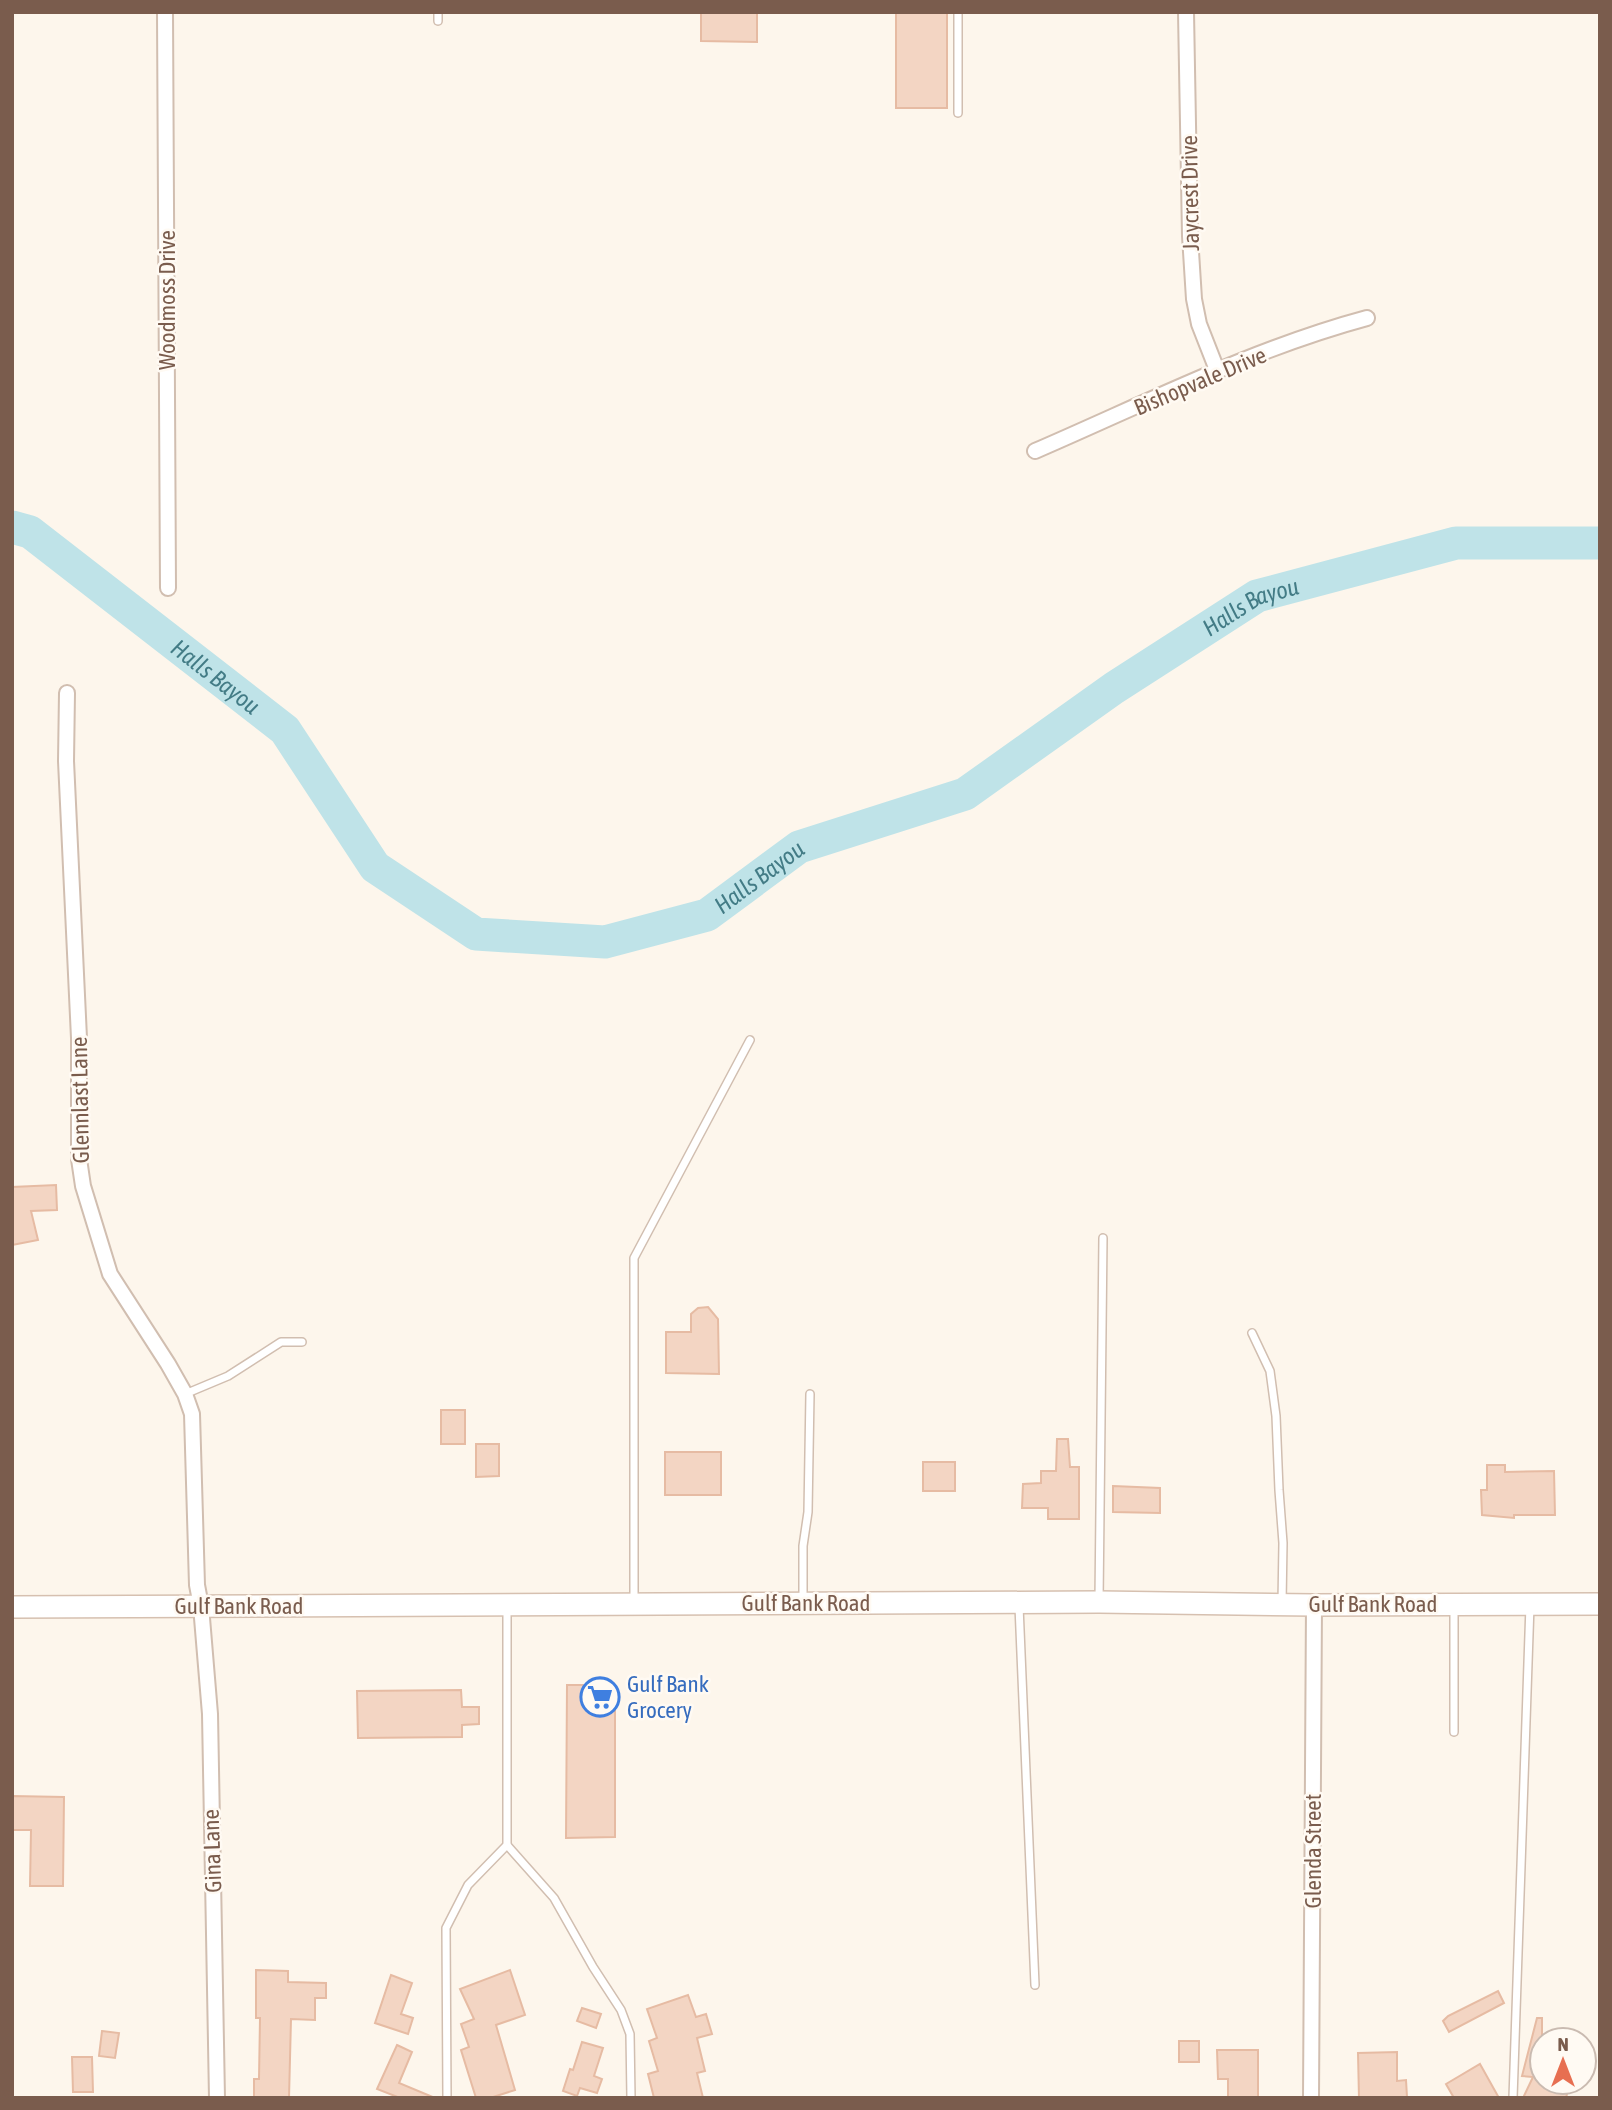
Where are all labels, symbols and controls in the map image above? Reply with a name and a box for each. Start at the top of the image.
street label: Jaycrest Drive [1176,135,1204,251]
street label: Woodmoss Drive [154,230,180,370]
street label: Bishopvale Drive [1130,341,1270,421]
water label: Halls Bayou [1197,572,1302,641]
water label: Halls Bayou [166,634,266,719]
water label: Halls Bayou [709,834,809,919]
street label: Glennlast Lane [66,1036,94,1164]
street label: Gulf Bank Road [742,1590,870,1616]
street label: Gulf Bank Road [1309,1591,1437,1617]
street label: Gulf Bank Road [175,1593,303,1619]
place label: Gulf Bank Grocery [627,1671,709,1723]
supermarket icon: Gulf Bank Grocery [579,1676,621,1718]
street label: Glenda Street [1300,1794,1326,1908]
street label: Gina Lane [198,1809,226,1893]
north arrow [1528,2026,1598,2096]
text: N [1557,2033,1569,2055]

